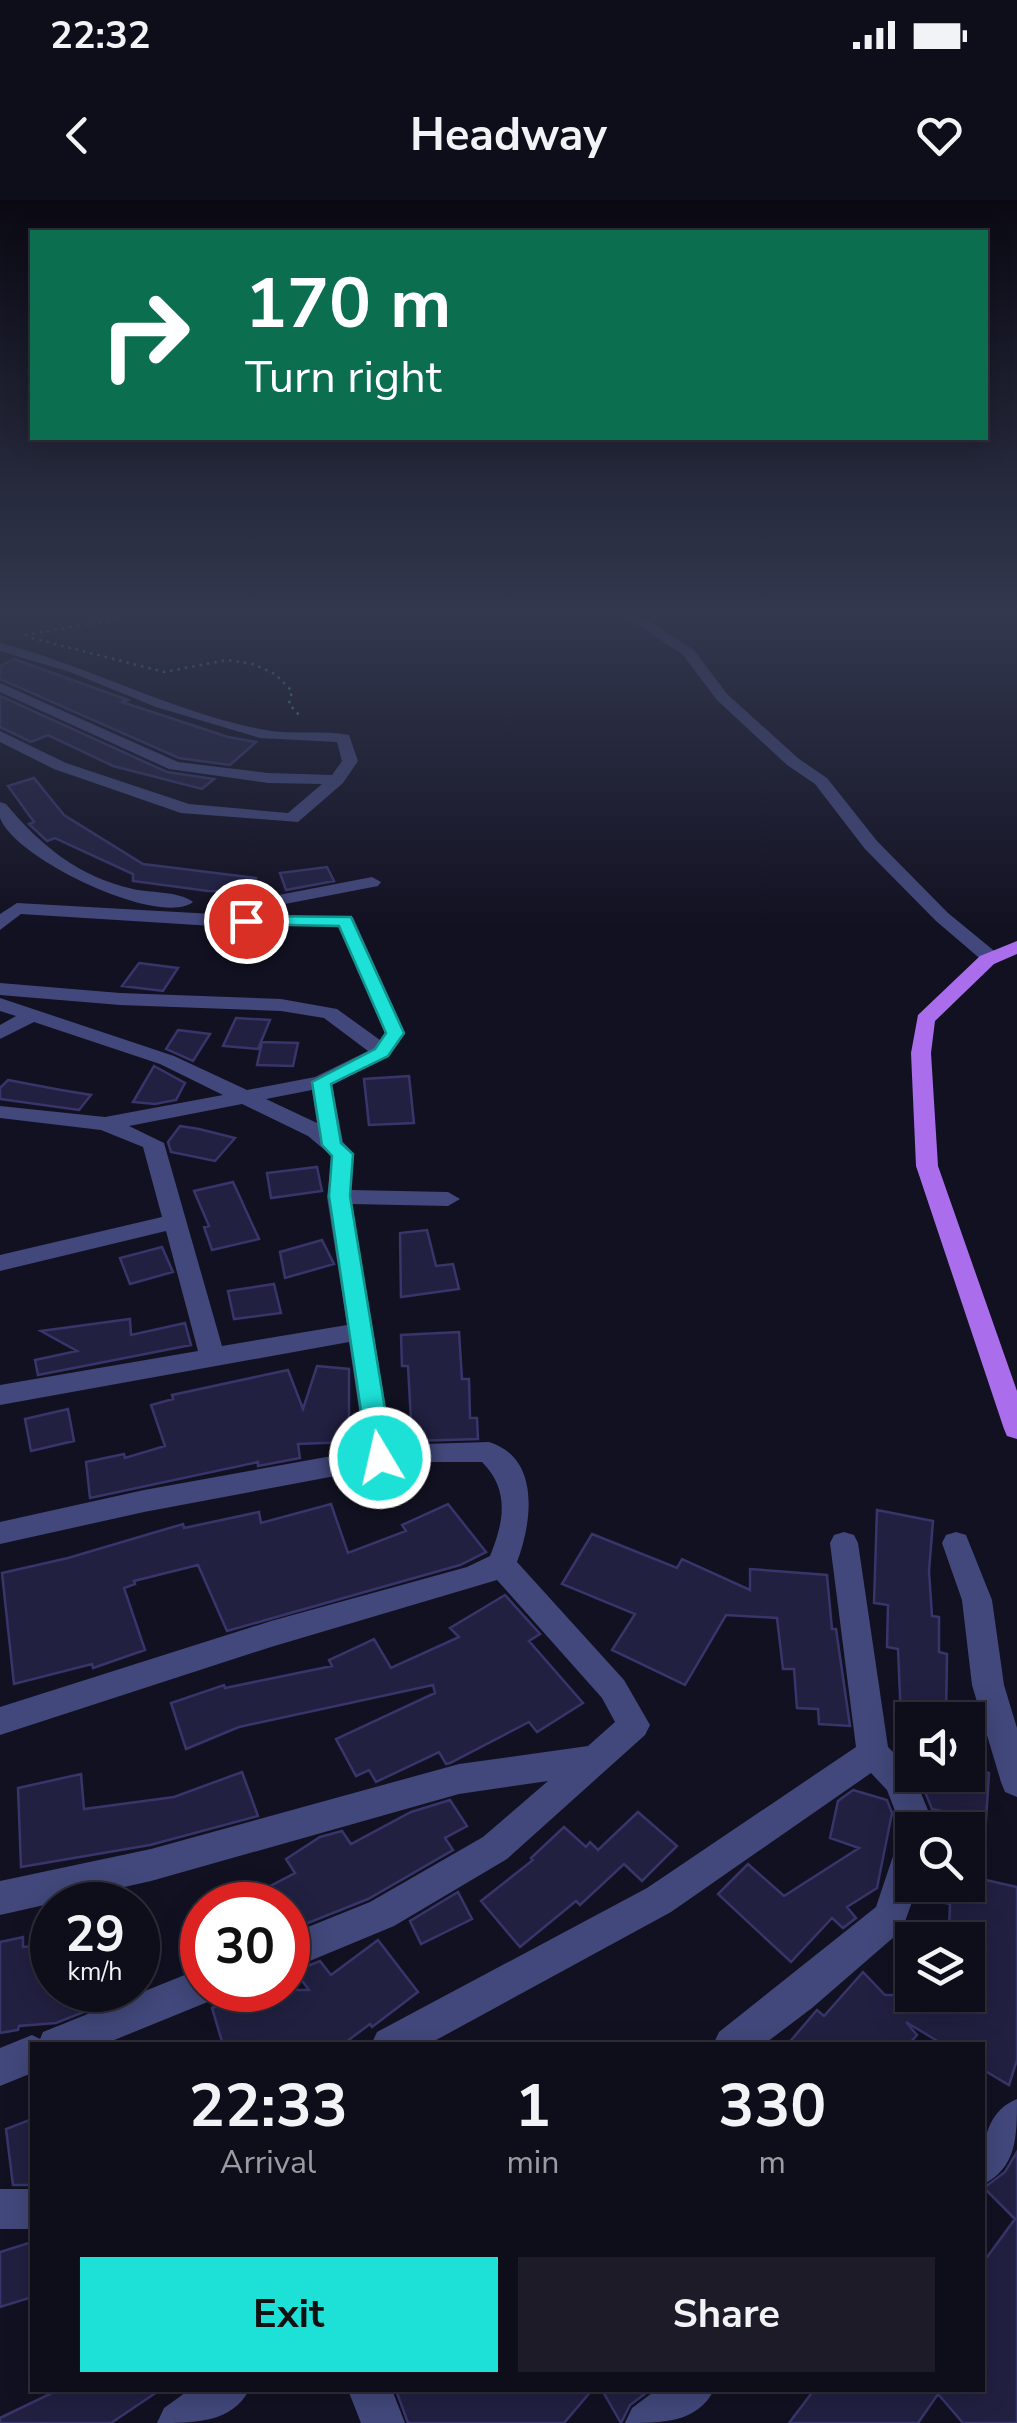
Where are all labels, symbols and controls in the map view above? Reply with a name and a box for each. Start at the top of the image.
text: 22:32 [50,10,151,61]
text: Headway [410,105,607,166]
icon: back [50,108,105,163]
icon: heart [912,108,967,163]
text: 170 m [245,256,451,352]
icon: right [80,270,210,400]
text: Turn right [245,347,442,408]
pin [204,879,289,964]
icon: arrive [219,894,274,949]
position arrow [328,1406,432,1510]
map controls [895,1702,985,2012]
button: sound [895,1702,985,1792]
button: search [895,1812,985,1902]
speed limit sign: 30 [180,1882,310,2012]
text: 29 [65,1900,125,1969]
button: layers [895,1922,985,2012]
text: km/h [67,1955,123,1989]
text: 22:33 [189,2065,348,2147]
text: 1 [515,2065,551,2147]
text: 330 [718,2065,826,2147]
text: Arrival [220,2141,316,2184]
text: min [506,2141,559,2184]
text: m [758,2141,786,2184]
button: Exit [80,2257,498,2372]
button: Share [518,2257,935,2372]

